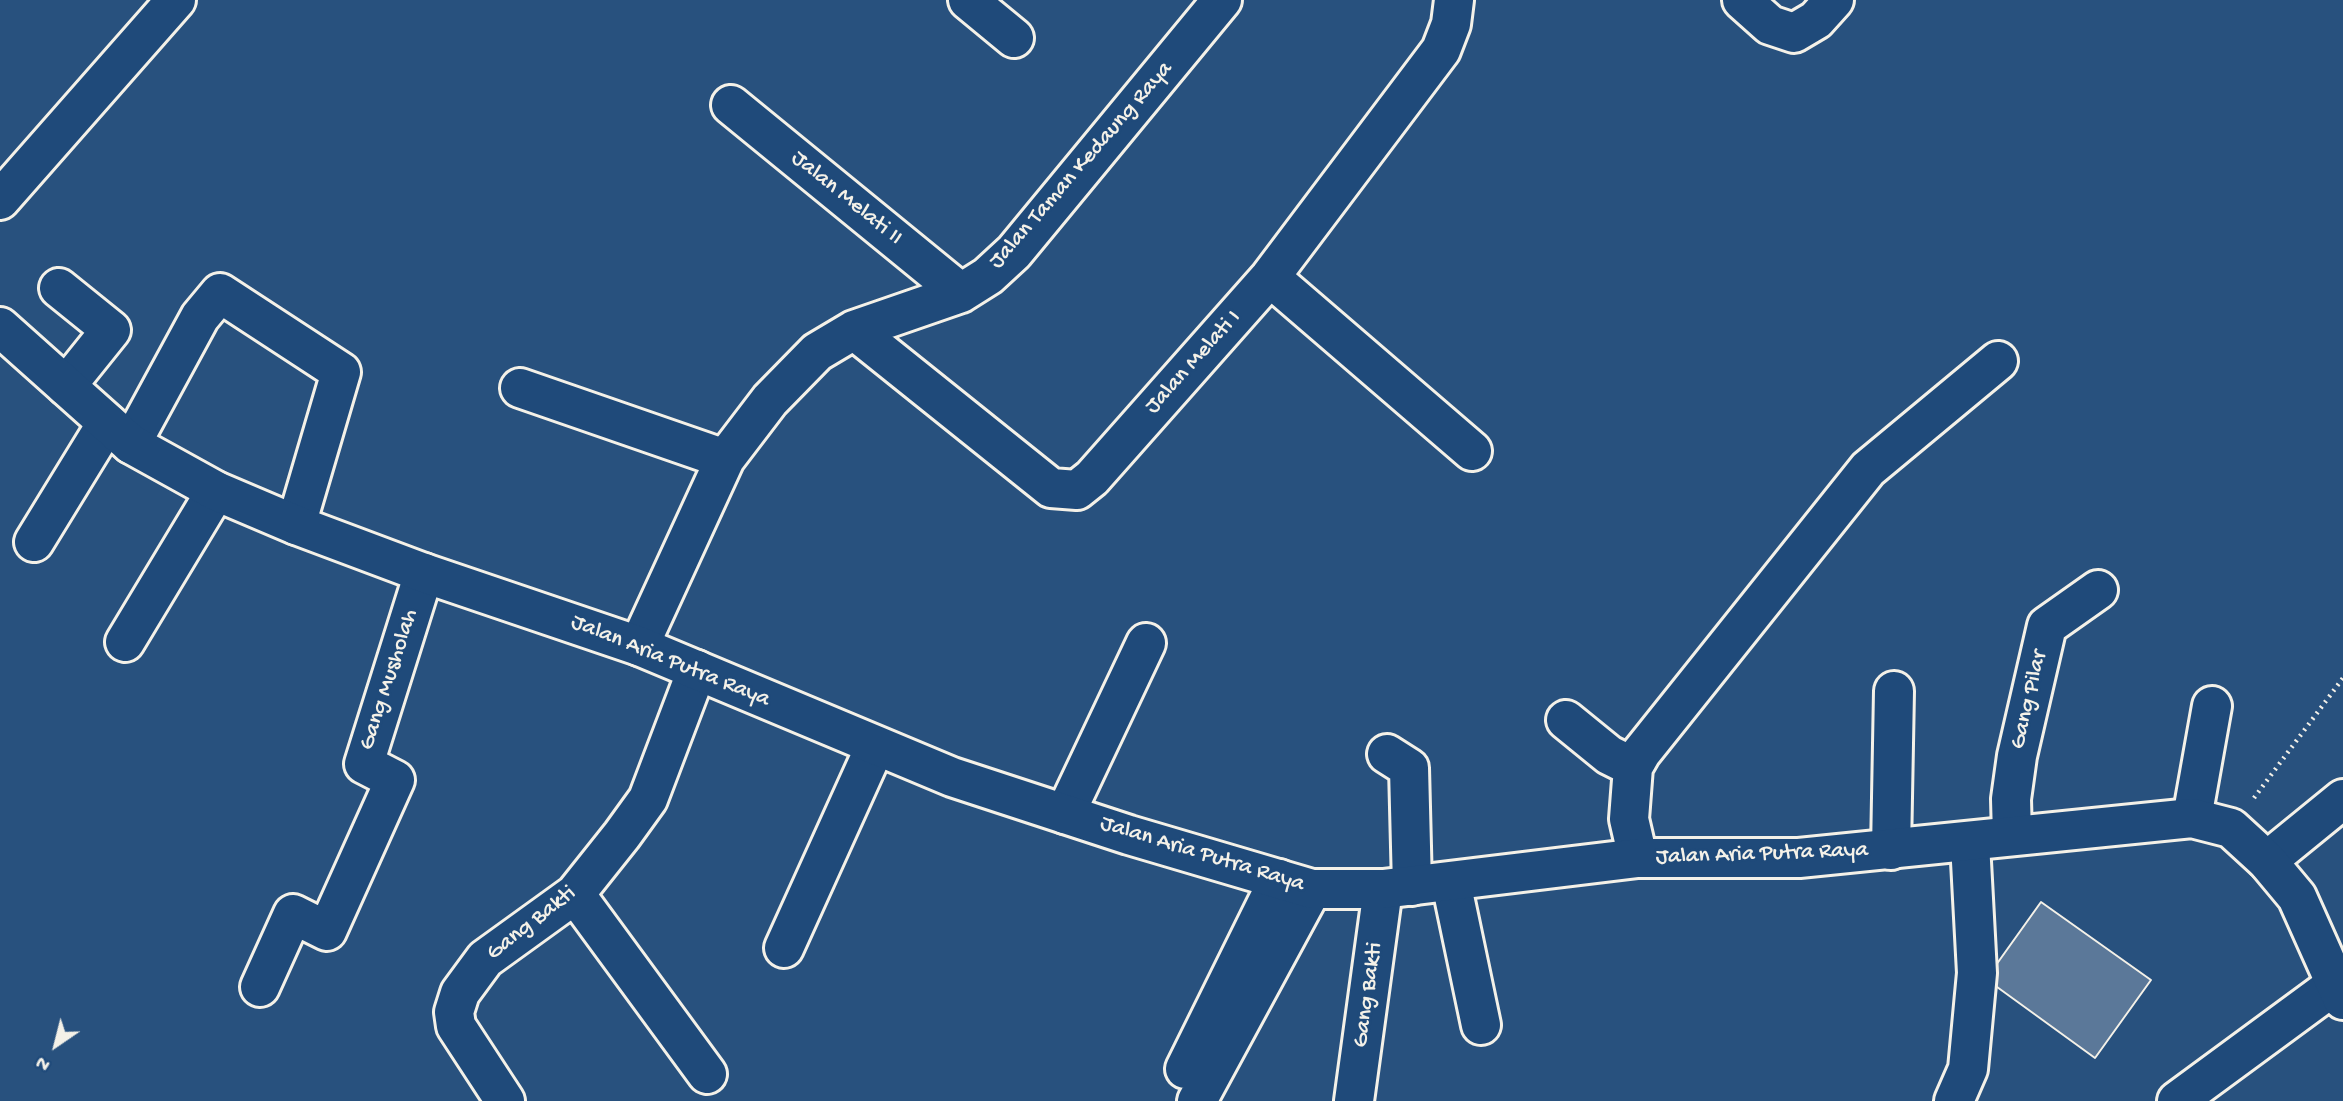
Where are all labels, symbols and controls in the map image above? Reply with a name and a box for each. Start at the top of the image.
street label: Jalan Taman Kedaung Raya [984,56,1180,276]
street label: Jalan Melati II [785,146,907,252]
street label: Jalan Melati I [1140,305,1248,421]
street label: Gang Musholah [354,606,426,754]
street label: Jalan Aria Putra Raya [566,609,774,715]
street label: Gang Pilar [2005,648,2055,752]
street label: Jalan Aria Putra Raya [1096,811,1308,899]
street label: Jalan Aria Putra Raya [1655,838,1869,872]
street label: Gang Bakti [482,881,582,967]
street label: Gang Bakti [1348,941,1390,1049]
north arrow [21,1010,91,1080]
text: N [32,1050,55,1076]

